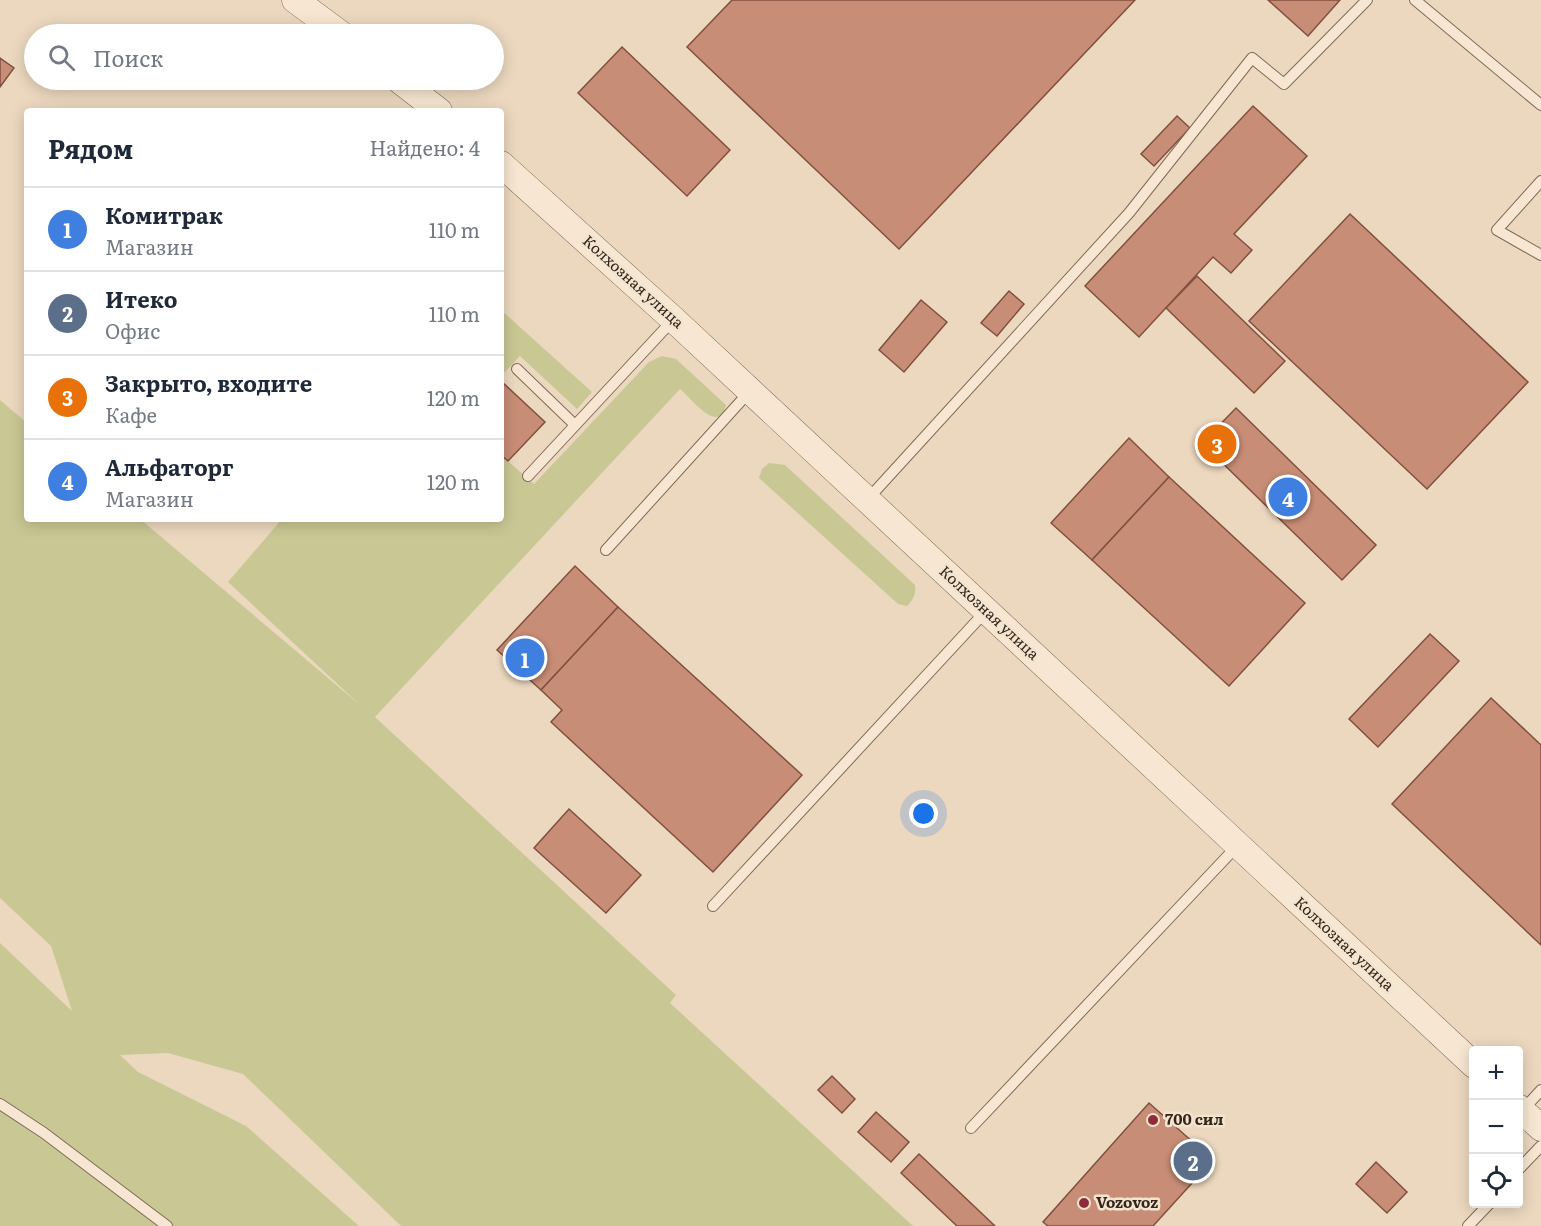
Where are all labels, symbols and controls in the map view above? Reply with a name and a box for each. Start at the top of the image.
search box [24,24,504,90]
icon: search [45,41,78,74]
text: Поиск [93,41,163,74]
text: Рядом [48,128,133,167]
text: Найдено: 4 [369,132,480,162]
text: Комитрак [105,198,223,231]
text: 1 [63,214,72,244]
text: 110 m [429,214,480,244]
street label: Колхозная улица [578,229,691,333]
text: Магазин [105,231,194,261]
text: Итеко [105,282,178,315]
text: 2 [62,298,73,328]
text: 110 m [429,298,480,328]
text: Офис [105,315,160,345]
text: Закрыто, входите [105,366,312,399]
text: 3 [62,382,73,412]
text: 120 m [427,382,480,412]
text: Кафе [105,399,157,429]
pin: 3 [1198,422,1236,466]
text: Альфаторг [105,450,234,483]
text: 4 [61,466,74,496]
text: 120 m [427,466,480,496]
pin: 4 [1268,474,1308,520]
text: Магазин [105,483,194,513]
street label: Колхозная улица [935,559,1046,665]
pin: 1 [506,636,544,680]
your location [909,799,938,828]
street label: Колхозная улица [1290,890,1401,996]
map controls [1469,1046,1523,1208]
button: + [1469,1046,1523,1100]
button: − [1469,1100,1523,1154]
place label: 700 сил [1165,1107,1223,1130]
marker: 700 сил [1146,1113,1160,1127]
pin: 2 [1174,1138,1212,1184]
button: locate [1469,1154,1523,1208]
place label: Vozovoz [1096,1190,1158,1213]
marker: Vozovoz [1077,1196,1091,1210]

